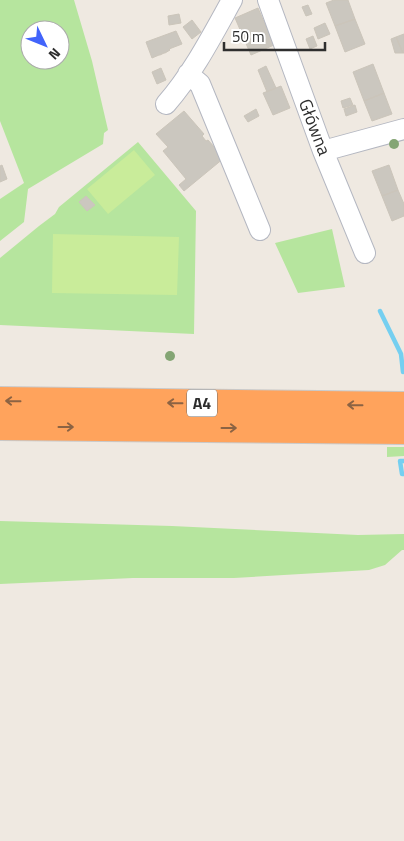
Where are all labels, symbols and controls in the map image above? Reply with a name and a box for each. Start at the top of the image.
north arrow [20,20,70,70]
scale bar [224,20,325,52]
text: 50 m [232,25,265,48]
text: N [44,43,66,65]
street label: Główna [292,95,338,159]
road number: A4 [187,389,217,416]
one-way arrow [5,396,22,406]
one-way arrow [168,398,184,408]
one-way arrow [348,400,364,410]
one-way arrow [58,422,74,432]
one-way arrow [220,423,236,433]

